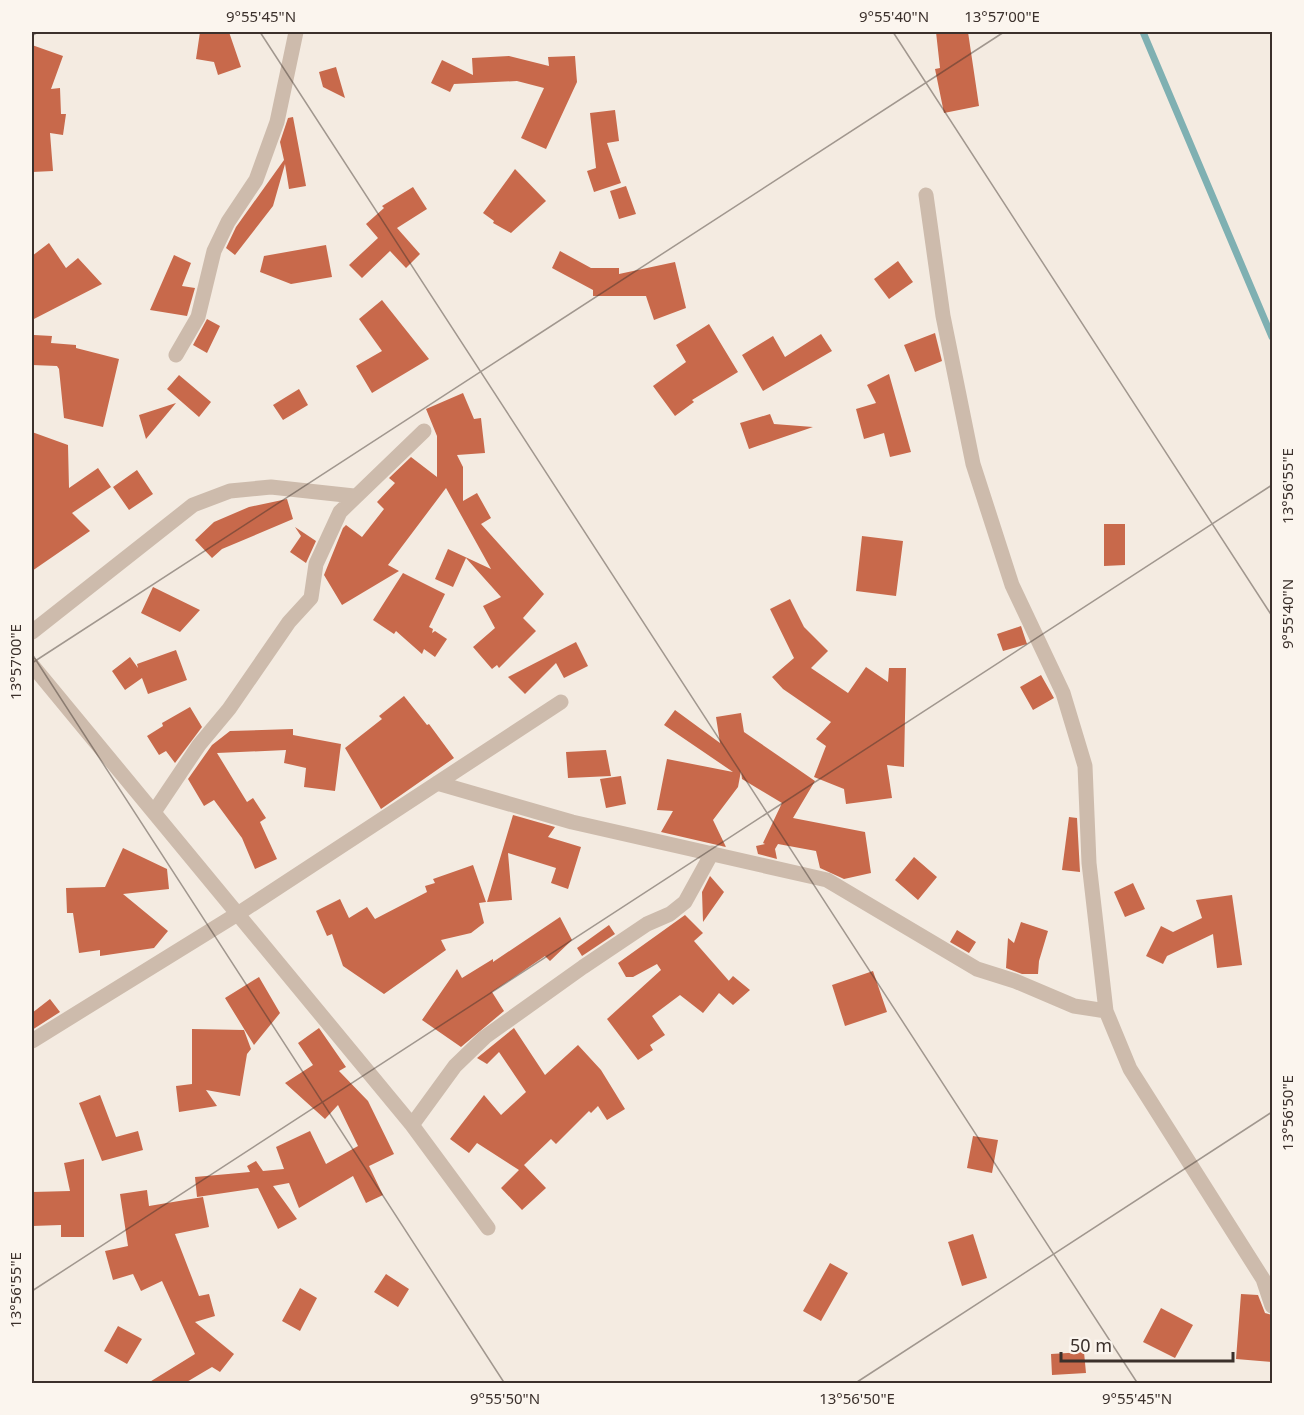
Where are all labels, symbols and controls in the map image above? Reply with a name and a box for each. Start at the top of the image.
text: 9°55'45"N [226,6,296,26]
text: 9°55'40"N [859,6,929,26]
text: 13°57'00"E [964,6,1040,26]
text: 13°56'55"E [1277,448,1297,524]
text: 9°55'40"N [1277,579,1297,649]
text: 13°57'00"E [5,624,25,700]
text: 13°56'50"E [1277,1075,1297,1151]
text: 13°56'55"E [5,1252,25,1328]
scale bar [1061,1325,1234,1363]
text: 50 m [1070,1333,1112,1357]
text: 9°55'50"N [470,1388,540,1408]
text: 13°56'50"E [819,1388,895,1408]
text: 9°55'45"N [1102,1388,1172,1408]

